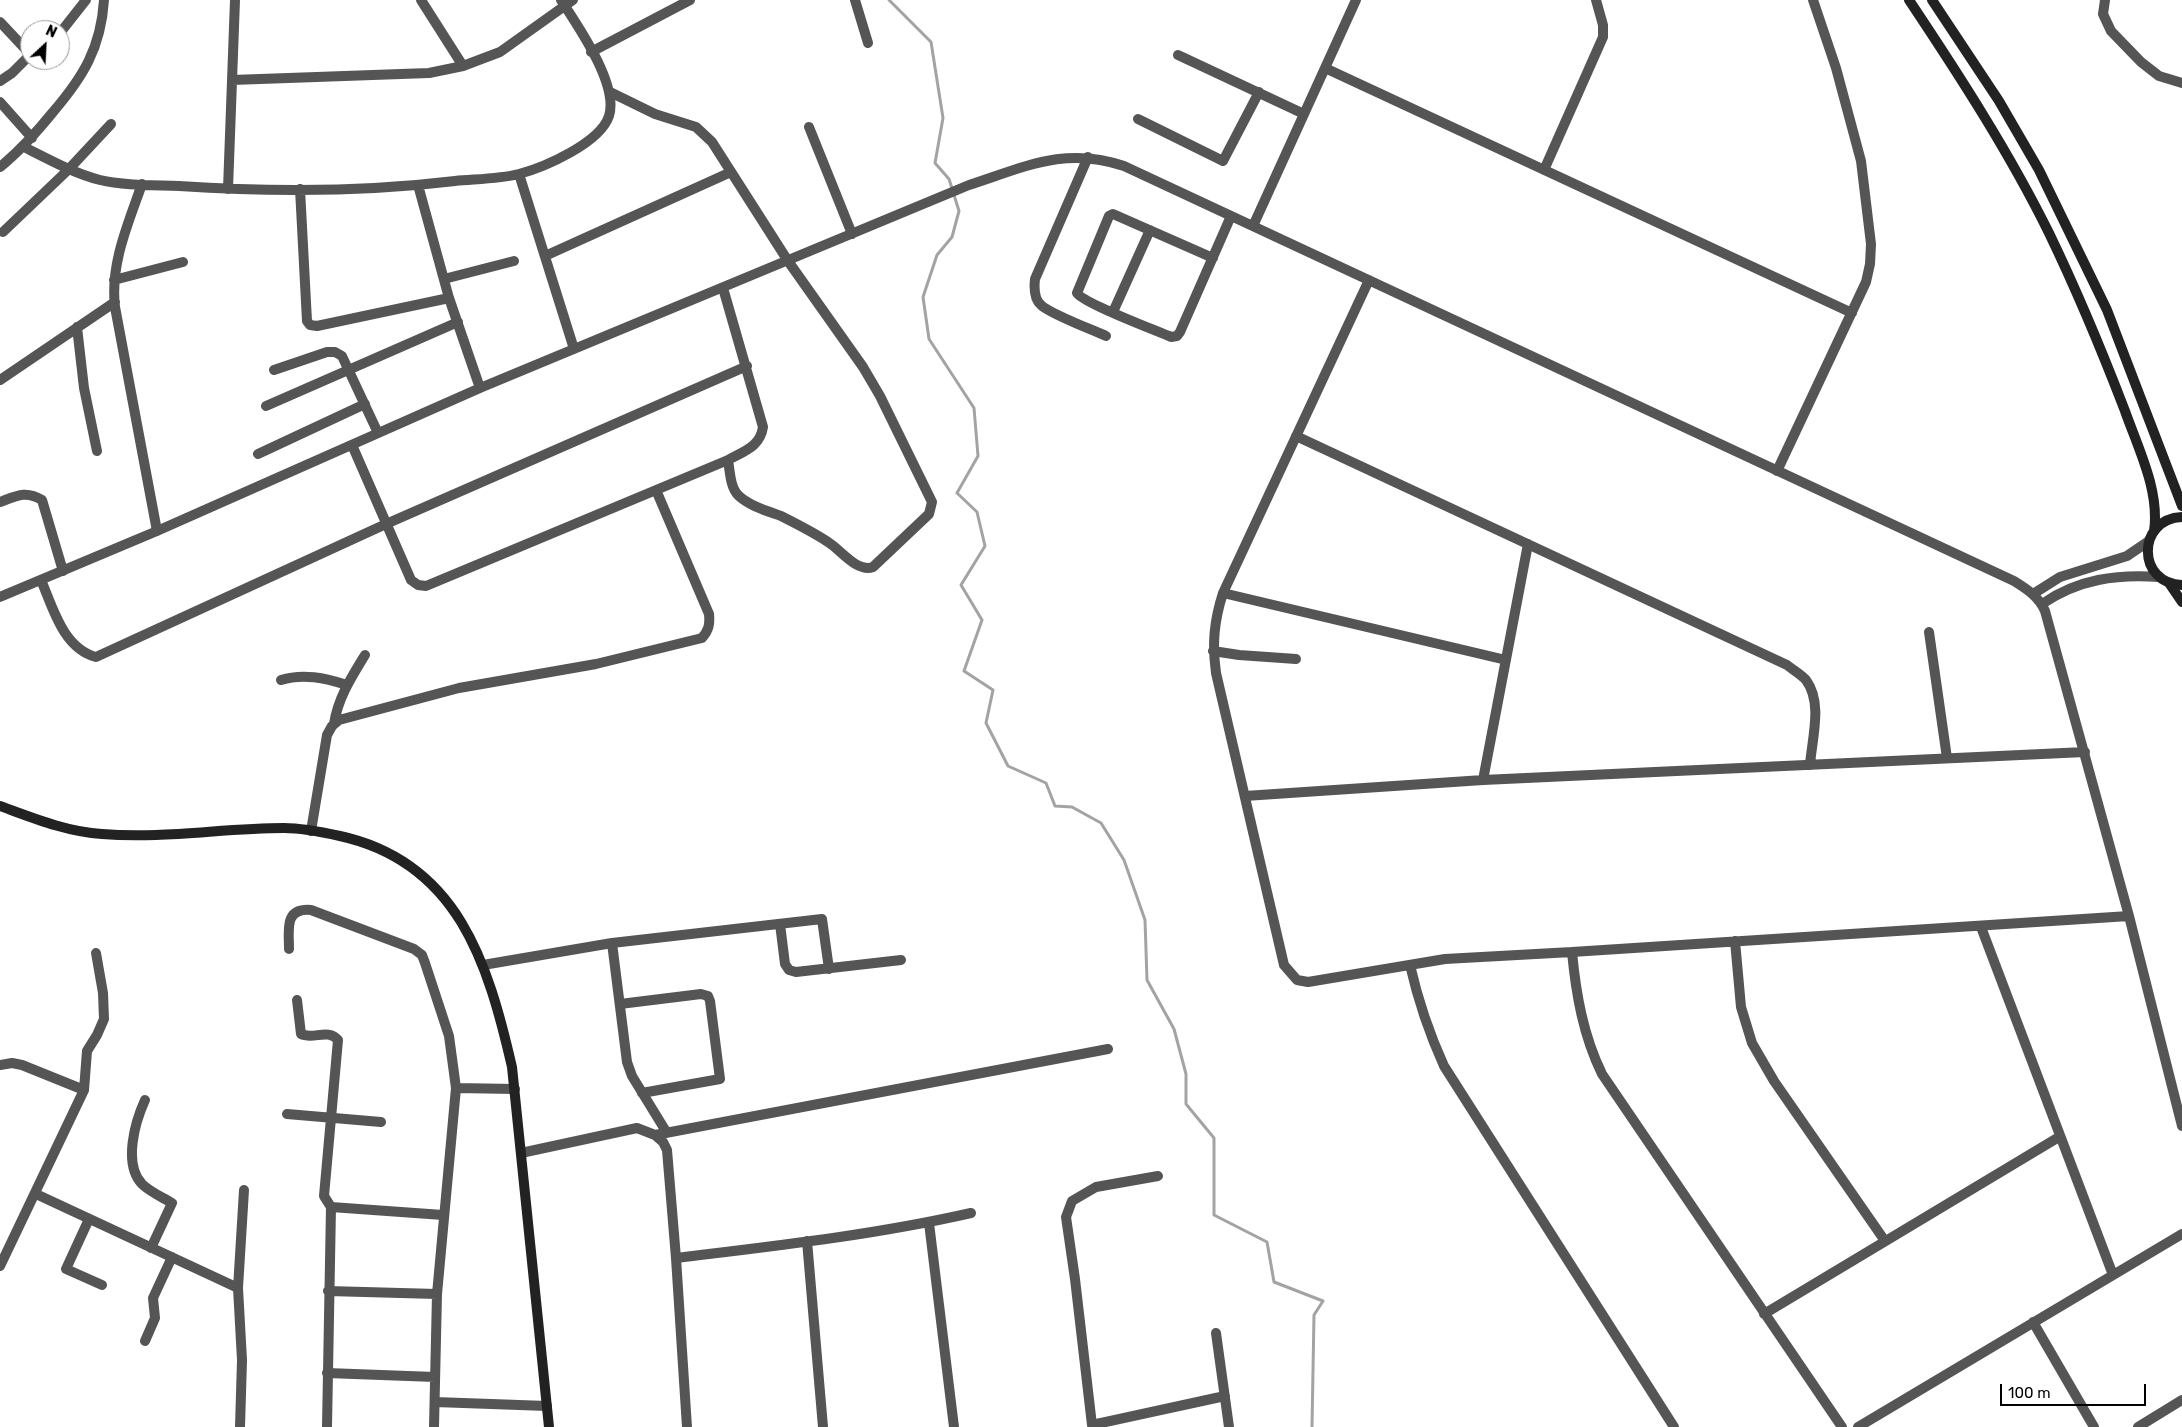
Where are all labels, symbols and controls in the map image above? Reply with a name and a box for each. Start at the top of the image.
north arrow [20,20,70,70]
text: N [43,22,59,42]
scale bar [2002,1374,2148,1406]
text: 100 m [2008,1384,2050,1402]

